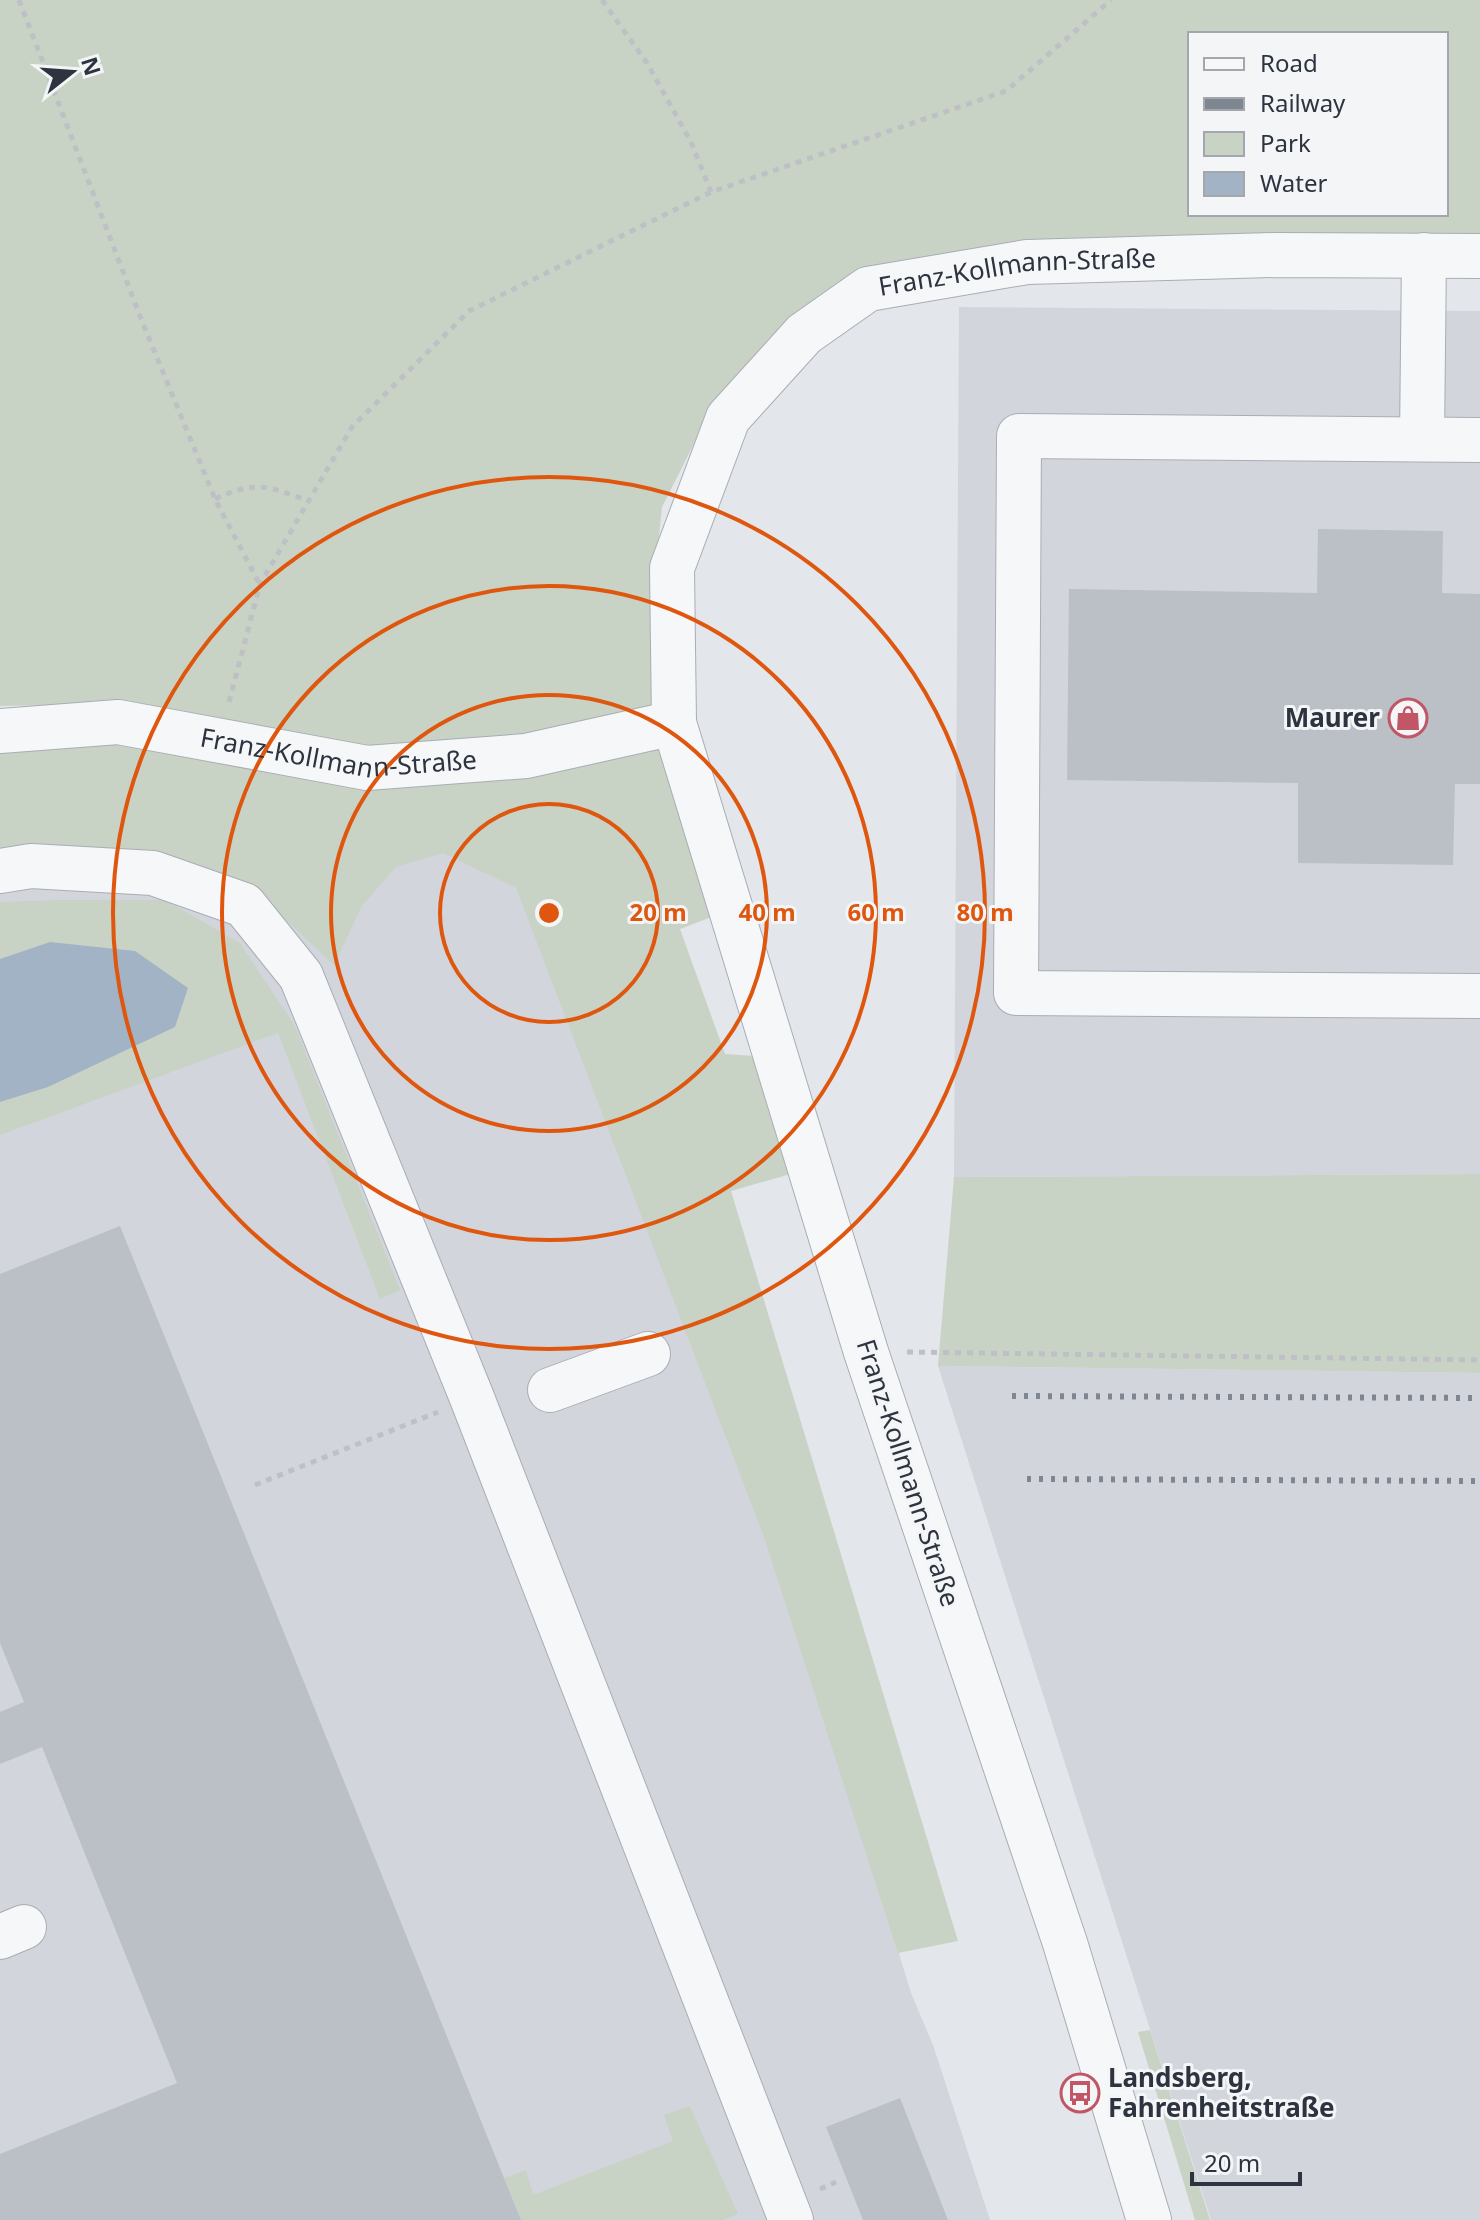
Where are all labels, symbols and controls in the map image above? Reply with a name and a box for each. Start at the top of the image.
north arrow [32,32,112,112]
legend [1188,32,1448,216]
text: Road [1260,46,1318,79]
text: N [75,53,109,79]
text: Railway [1260,86,1346,119]
text: Park [1260,126,1311,159]
text: Water [1260,166,1328,199]
street label: Franz-Kollmann-Straße [876,239,1156,304]
shop icon: Maurer [1387,697,1429,739]
place label: Maurer [1285,699,1380,735]
street label: Franz-Kollmann-Straße [198,719,478,786]
text: 20 m [629,895,687,928]
text: 40 m [738,895,796,928]
text: 60 m [847,895,905,928]
text: 80 m [956,895,1014,928]
centre of rings [535,899,563,927]
street label: Franz-Kollmann-Straße [849,1334,969,1611]
place label: Landsberg, Fahrenheitstraße [1108,2059,1335,2125]
bus stop icon: Landsberg, Fahrenheitstraße [1059,2072,1101,2114]
scale bar [1192,2136,1300,2186]
text: 20 m [1204,2146,1260,2179]

